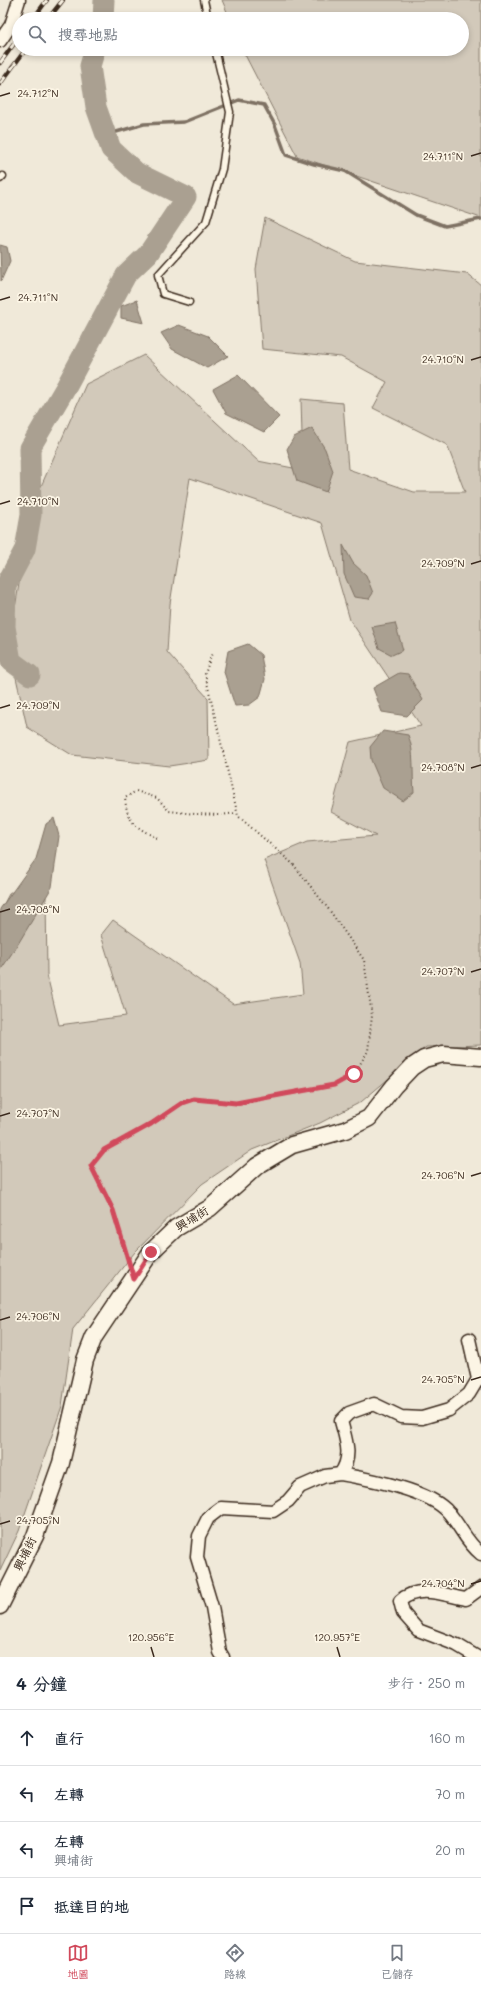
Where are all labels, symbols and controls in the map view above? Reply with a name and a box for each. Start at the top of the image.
search box [12,12,469,56]
icon: search [26,23,48,45]
text: 搜尋地點 [58,24,118,44]
text: 24.712°N [17,86,59,100]
text: 24.711°N [423,149,463,163]
text: 24.711°N [18,290,58,304]
text: 24.710°N [422,352,464,366]
text: 24.710°N [17,494,59,508]
text: 24.709°N [421,556,465,570]
text: 24.709°N [16,698,60,712]
text: 24.708°N [421,760,465,774]
text: 24.708°N [16,902,60,916]
text: 24.707°N [422,964,464,978]
route start [345,1065,363,1083]
text: 24.707°N [17,1106,59,1120]
text: 24.706°N [421,1168,465,1182]
street label: 興埔街 [172,1202,211,1234]
route end [142,1243,160,1261]
text: 24.706°N [16,1309,60,1323]
text: 24.705°N [421,1372,465,1386]
text: 24.705°N [16,1513,60,1527]
street label: 興埔街 [9,1534,39,1573]
text: 24.704°N [421,1576,465,1590]
text: 120.956°E [128,1630,175,1644]
text: 120.957°E [314,1630,360,1644]
text: 4 分鐘 [16,1672,67,1694]
text: 步行 · 250 m [388,1674,465,1691]
icon: ahead [16,1727,38,1749]
text: 直行 [54,1728,84,1748]
text: 160 m [429,1729,465,1746]
icon: left [16,1783,38,1805]
text: 左轉 [54,1784,84,1804]
text: 70 m [435,1785,465,1802]
text: 左轉 [54,1831,84,1851]
icon: left [16,1839,38,1861]
text: 20 m [435,1841,465,1858]
text: 興埔街 [54,1851,93,1868]
icon: arrive [16,1895,38,1917]
text: 抵達目的地 [54,1896,129,1916]
tab: 地圖 [67,1942,89,1981]
tab: 路線 [224,1942,246,1981]
tab: 已儲存 [381,1942,414,1981]

